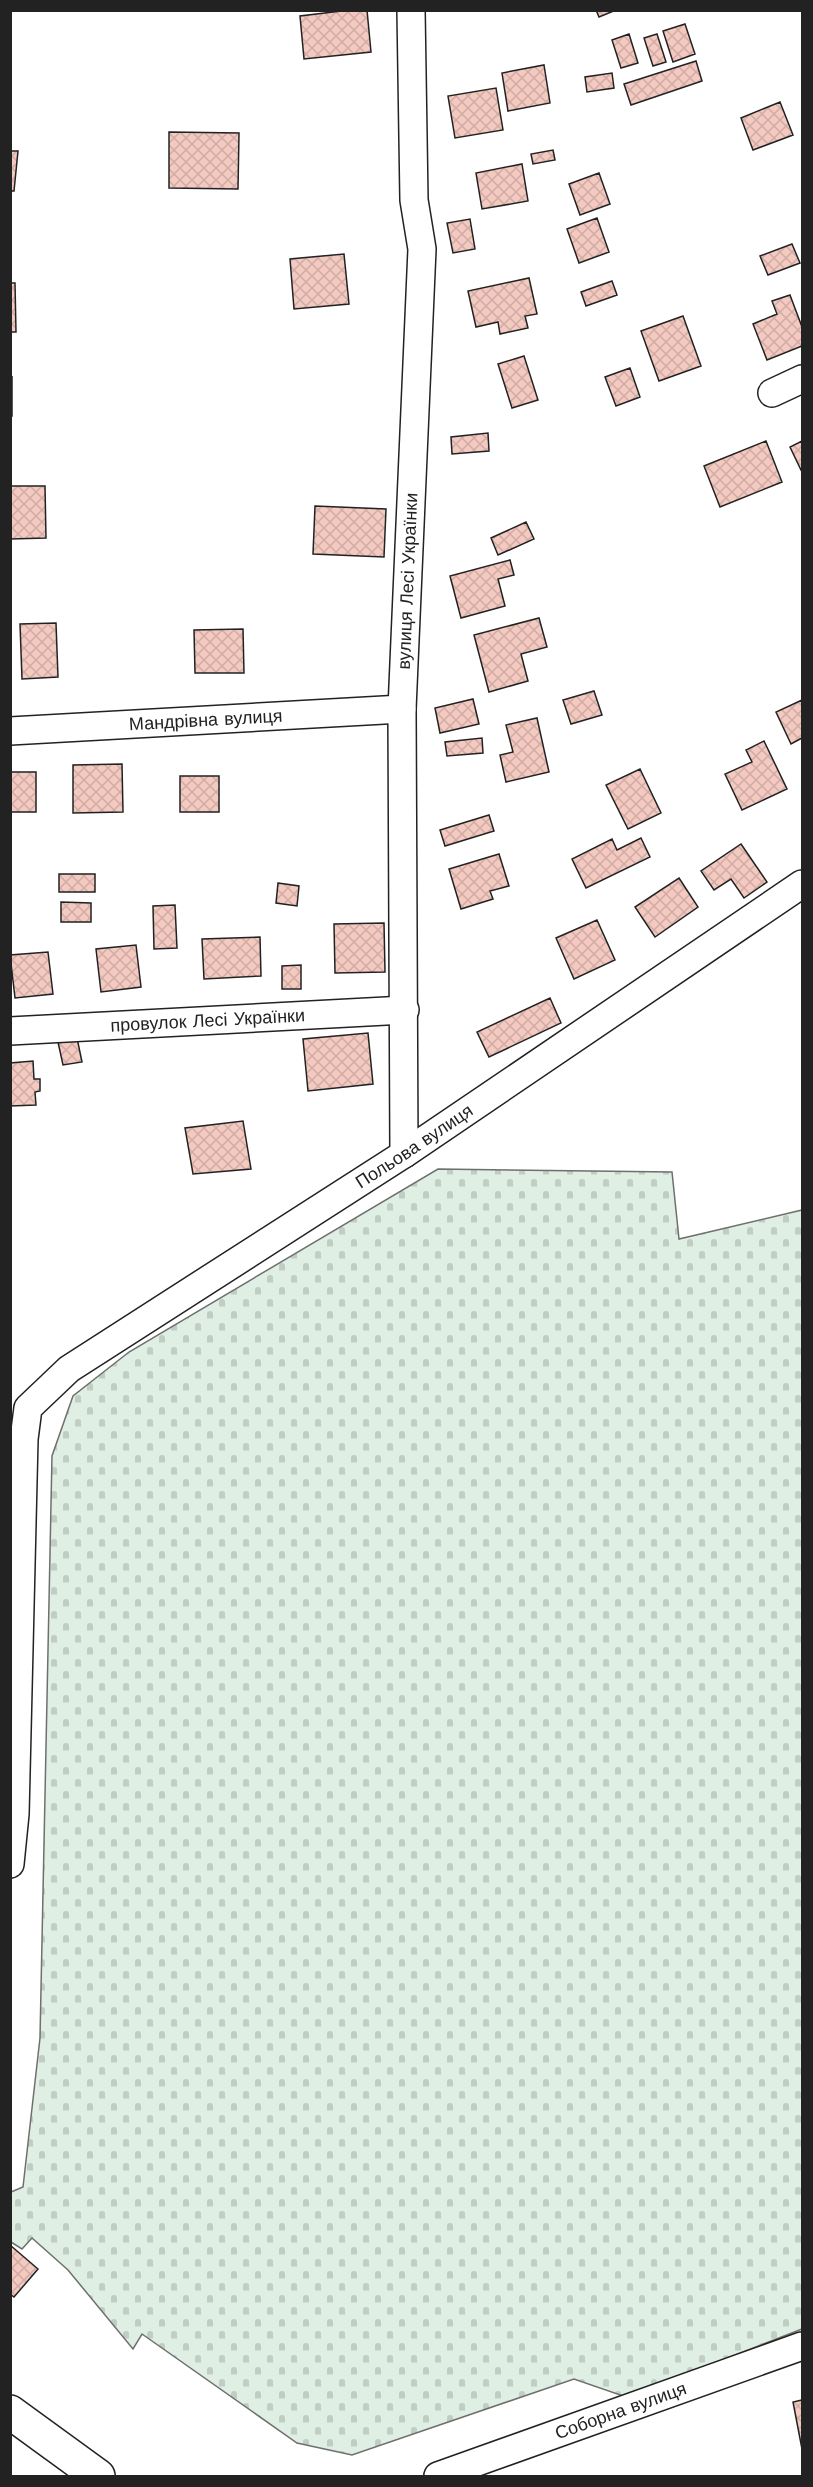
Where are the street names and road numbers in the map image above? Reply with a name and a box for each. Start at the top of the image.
street label: вулиця Лесі Українки [393,492,421,670]
street label: Мандрівна вулиця [128,705,283,734]
street label: провулок Лесі Українки [110,1004,305,1036]
street label: Польова вулиця [351,1099,477,1192]
street label: Соборна вулиця [552,2377,689,2443]

